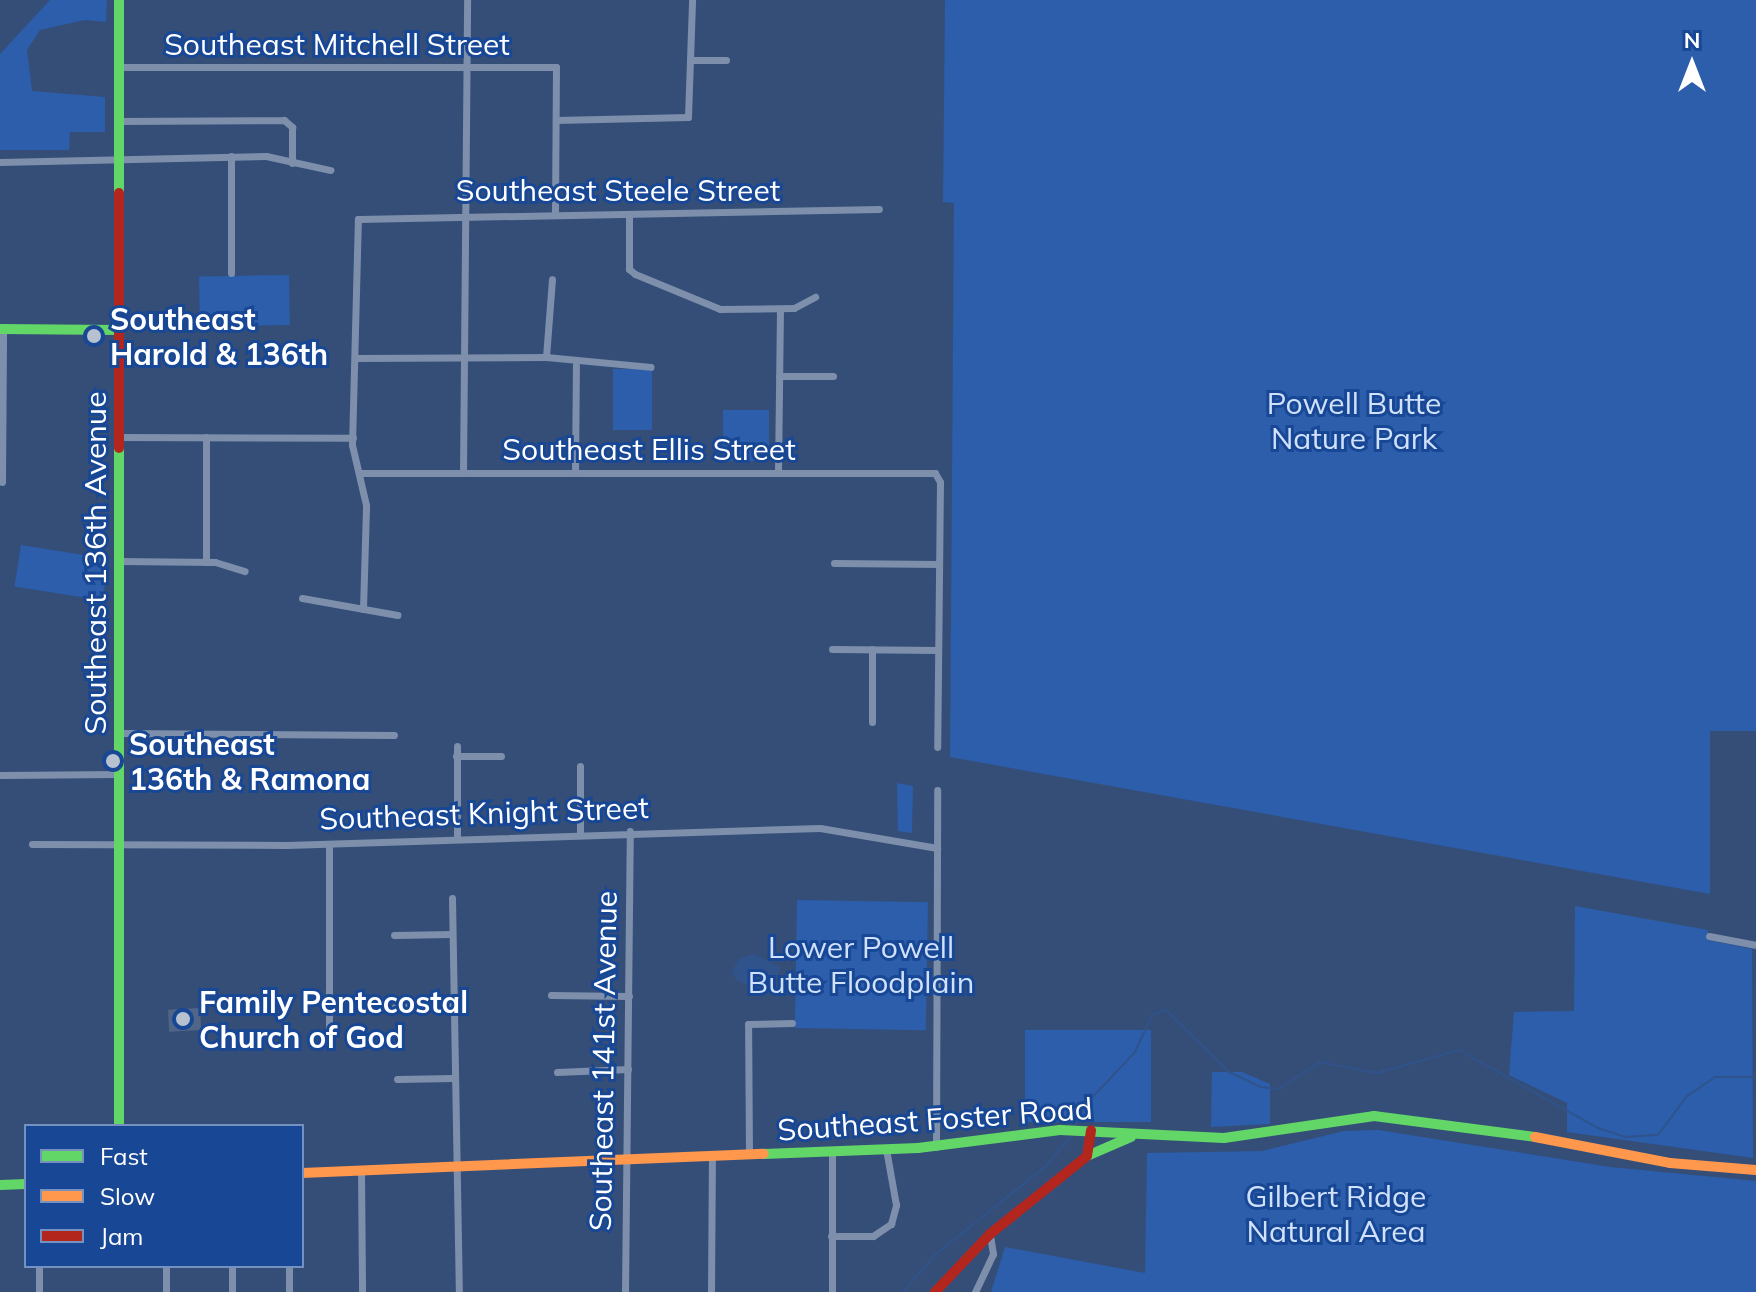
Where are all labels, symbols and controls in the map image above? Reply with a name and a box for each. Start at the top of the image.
north arrow [1652,24,1732,104]
street label: Southeast Mitchell Street [164,26,510,62]
text: N [1684,26,1700,54]
street label: Southeast Steele Street [456,172,780,208]
place label: Southeast Harold & 136th [110,301,328,372]
marker: Southeast Harold & 136th [85,327,103,345]
park label: Powell Butte Nature Park [1267,385,1441,456]
street label: Southeast 136th Avenue [77,392,113,734]
street label: Southeast Ellis Street [502,431,796,467]
place label: Southeast 136th & Ramona [129,726,370,796]
marker: Southeast 136th & Ramona [104,752,122,770]
street label: Southeast Knight Street [319,789,649,837]
street label: Southeast 141st Avenue [582,891,624,1231]
park label: Lower Powell Butte Floodplain [748,929,974,1000]
place label: Family Pentecostal Church of God [199,984,468,1054]
marker: Family Pentecostal Church of God [174,1010,192,1028]
street label: Southeast Foster Road [776,1090,1094,1148]
legend [24,1124,304,1268]
text: Fast [100,1141,148,1171]
park label: Gilbert Ridge Natural Area [1246,1178,1426,1248]
text: Slow [100,1181,155,1211]
text: Jam [100,1221,143,1251]

